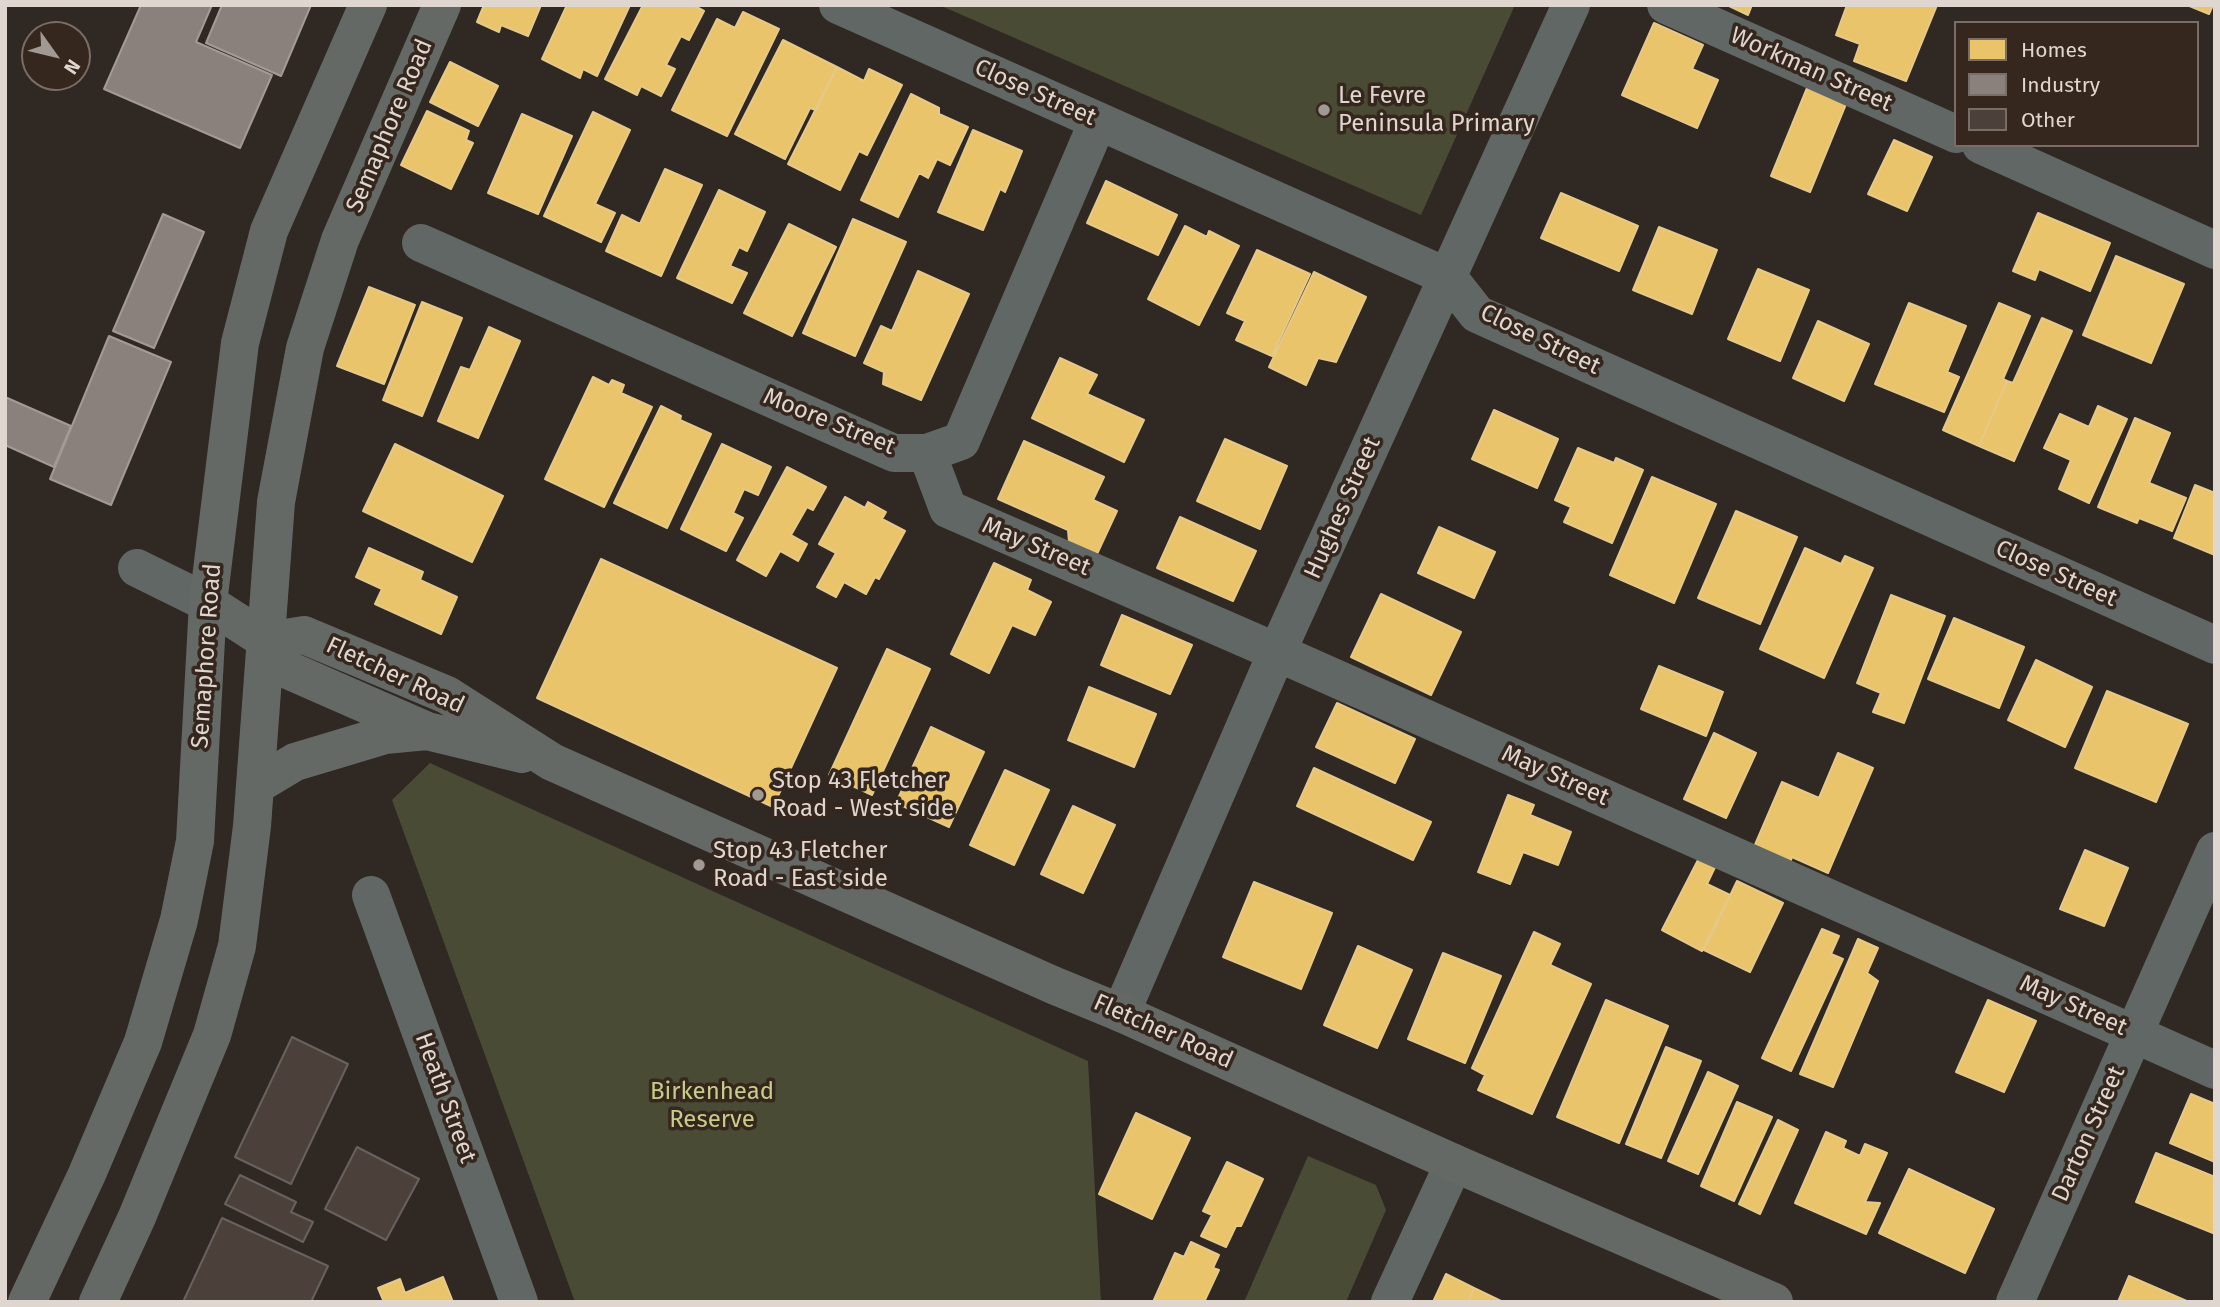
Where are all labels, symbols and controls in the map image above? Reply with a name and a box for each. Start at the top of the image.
north arrow [21,21,91,91]
street label: Workman Street [1726,21,1896,119]
legend [1954,21,2199,147]
street label: Semaphore Road [341,35,439,217]
text: Homes [2021,37,2087,63]
street label: Close Street [970,53,1100,133]
text: N [59,55,85,79]
text: Industry [2021,72,2100,98]
place label: Le Fevre Peninsula Primary [1338,82,1535,138]
marker: Le Fevre Peninsula Primary [1316,102,1332,118]
text: Other [2021,107,2075,133]
street label: Close Street [1475,299,1605,381]
street label: Moore Street [759,382,899,462]
street label: Hughes Street [1299,432,1387,584]
street label: May Street [978,511,1094,583]
street label: Close Street [1991,534,2121,614]
street label: Semaphore Road [186,562,228,750]
street label: Fletcher Road [321,631,469,721]
street label: May Street [1497,740,1613,812]
place label: Stop 43 Fletcher Road - West side [772,767,954,823]
marker: Stop 43 Fletcher Road - West side [750,787,766,803]
place label: Stop 43 Fletcher Road - East side [713,837,888,893]
marker: Stop 43 Fletcher Road - East side [691,857,707,873]
street label: May Street [2015,970,2131,1042]
street label: Fletcher Road [1089,988,1237,1076]
street label: Heath Street [408,1029,482,1167]
street label: Darton Street [2046,1062,2132,1206]
park label: Birkenhead Reserve [650,1078,774,1134]

